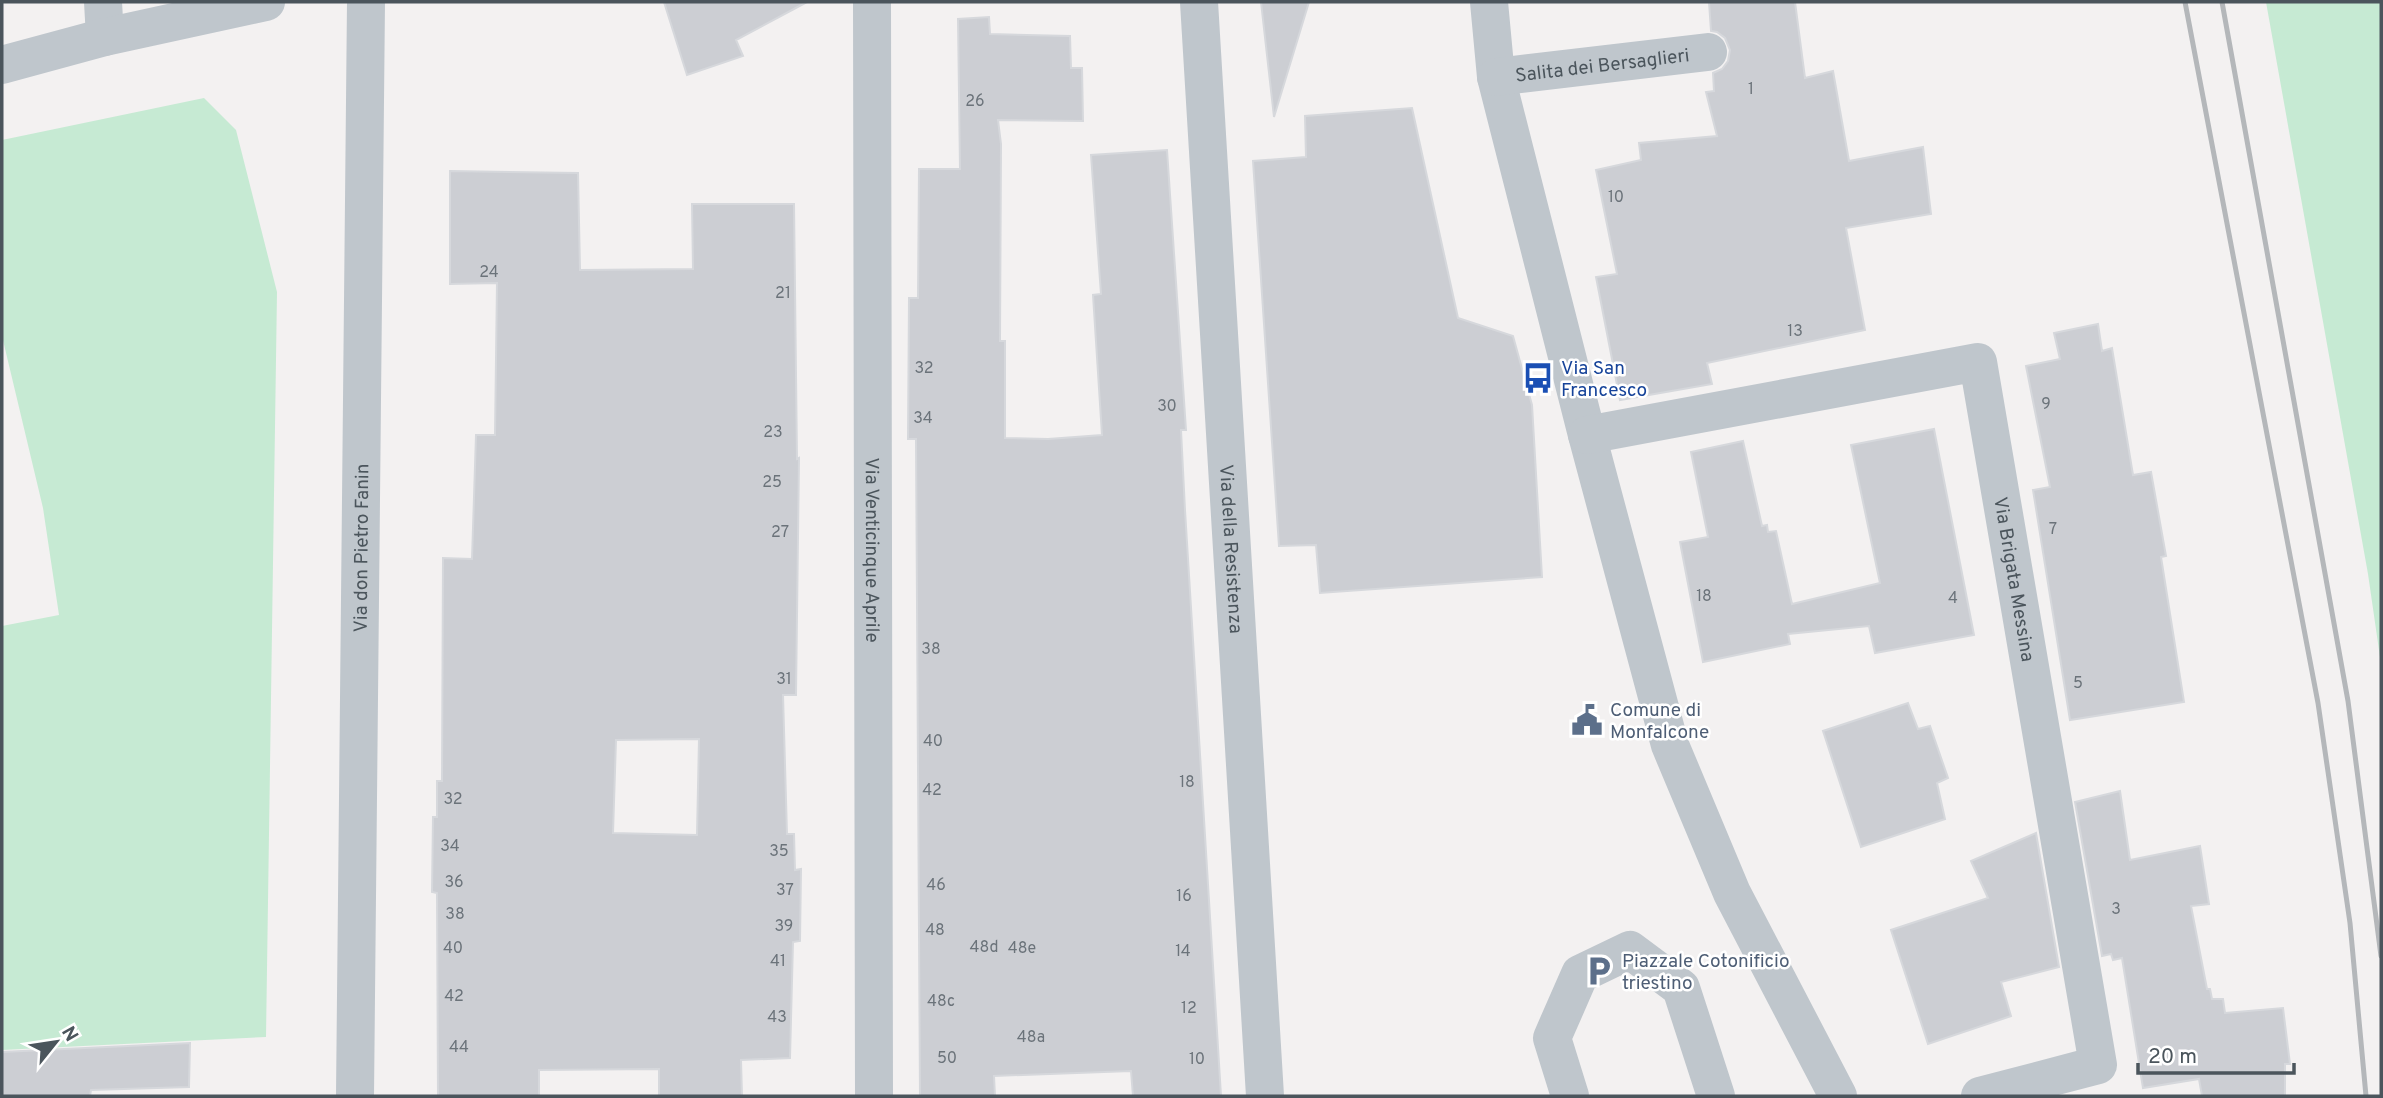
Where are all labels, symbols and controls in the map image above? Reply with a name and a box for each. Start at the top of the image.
street label: Salita dei Bersaglieri [1514,44,1691,89]
house number: 1 [1748,80,1754,100]
house number: 26 [965,92,985,112]
house number: 10 [1608,188,1624,208]
house number: 24 [479,263,499,283]
house number: 21 [775,284,791,304]
house number: 13 [1787,322,1803,342]
place label: Via San Francesco [1561,357,1647,403]
house number: 32 [914,359,934,379]
bus stop icon: Via San Francesco [1521,361,1555,395]
house number: 9 [2041,395,2051,415]
house number: 30 [1157,397,1177,417]
house number: 34 [913,409,933,429]
house number: 23 [763,423,783,443]
street label: Via Venticinque Aprile [859,457,883,643]
street label: Via don Pietro Fanin [350,463,375,633]
street label: Via della Resistenza [1213,464,1247,634]
house number: 25 [762,473,782,493]
street label: Via Brigata Messina [1987,495,2039,664]
house number: 7 [2049,520,2057,540]
house number: 27 [771,523,789,543]
house number: 18 [1696,587,1712,607]
house number: 4 [1948,589,1958,609]
house number: 38 [921,640,941,660]
house number: 31 [776,670,792,690]
house number: 5 [2073,674,2083,694]
place label: Comune di Monfalcone [1610,699,1709,745]
public building icon: Comune di Monfalcone [1570,703,1604,737]
house number: 40 [923,732,943,752]
house number: 18 [1179,773,1195,793]
house number: 42 [922,781,942,801]
house number: 32 [443,790,463,810]
house number: 34 [440,837,460,857]
house number: 35 [769,842,789,862]
house number: 36 [444,873,464,893]
house number: 46 [926,876,946,896]
house number: 37 [776,881,794,901]
house number: 16 [1176,887,1192,907]
house number: 3 [2111,900,2121,920]
house number: 38 [445,905,465,925]
house number: 39 [775,917,793,937]
house number: 48 [925,921,945,941]
house number: 48d [970,938,998,958]
house number: 40 [443,939,463,959]
house number: 48e [1008,939,1036,959]
house number: 14 [1175,942,1191,962]
place label: Piazzale Cotonificio triestino [1622,950,1790,996]
house number: 41 [770,952,786,972]
parking icon: Piazzale Cotonificio triestino [1582,954,1616,988]
house number: 42 [444,987,464,1007]
house number: 48c [927,992,955,1012]
house number: 12 [1181,999,1197,1019]
north arrow [21,1007,91,1077]
house number: 43 [767,1008,787,1028]
text: N [55,1023,83,1046]
house number: 48a [1017,1028,1045,1048]
scale bar [2138,1032,2294,1076]
house number: 44 [449,1038,469,1058]
text: 20 m [2148,1044,2197,1071]
house number: 50 [937,1049,957,1069]
house number: 10 [1189,1050,1205,1070]

